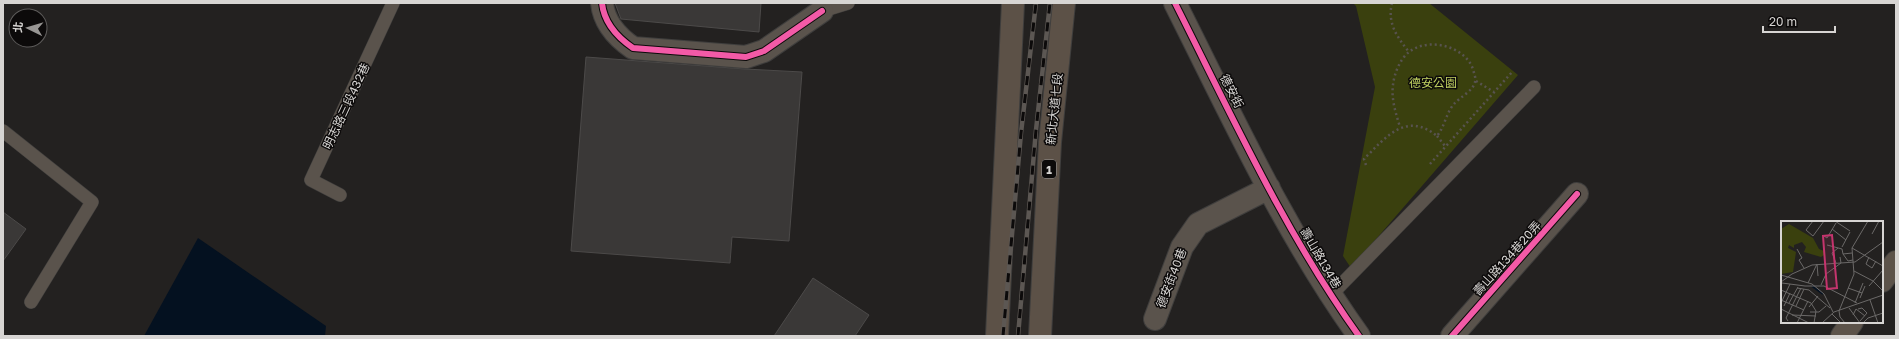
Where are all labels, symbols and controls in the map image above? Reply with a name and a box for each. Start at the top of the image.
north arrow [8,8,48,48]
scale bar [1763,8,1835,34]
text: 20 m [1769,14,1797,29]
text: 北 [11,21,24,33]
street label: 明志路三段432巷 [319,61,373,151]
street label: 新北大道七段 [1043,72,1065,146]
street label: 德安街 [1217,72,1247,110]
park label: 德安公園 [1409,75,1457,90]
road number: 1 [1042,160,1056,178]
street label: 壽山路134巷20弄 [1470,218,1544,298]
inset map [1781,221,1883,323]
street label: 壽山路134巷 [1297,225,1345,291]
street label: 德安街40巷 [1153,246,1189,310]

